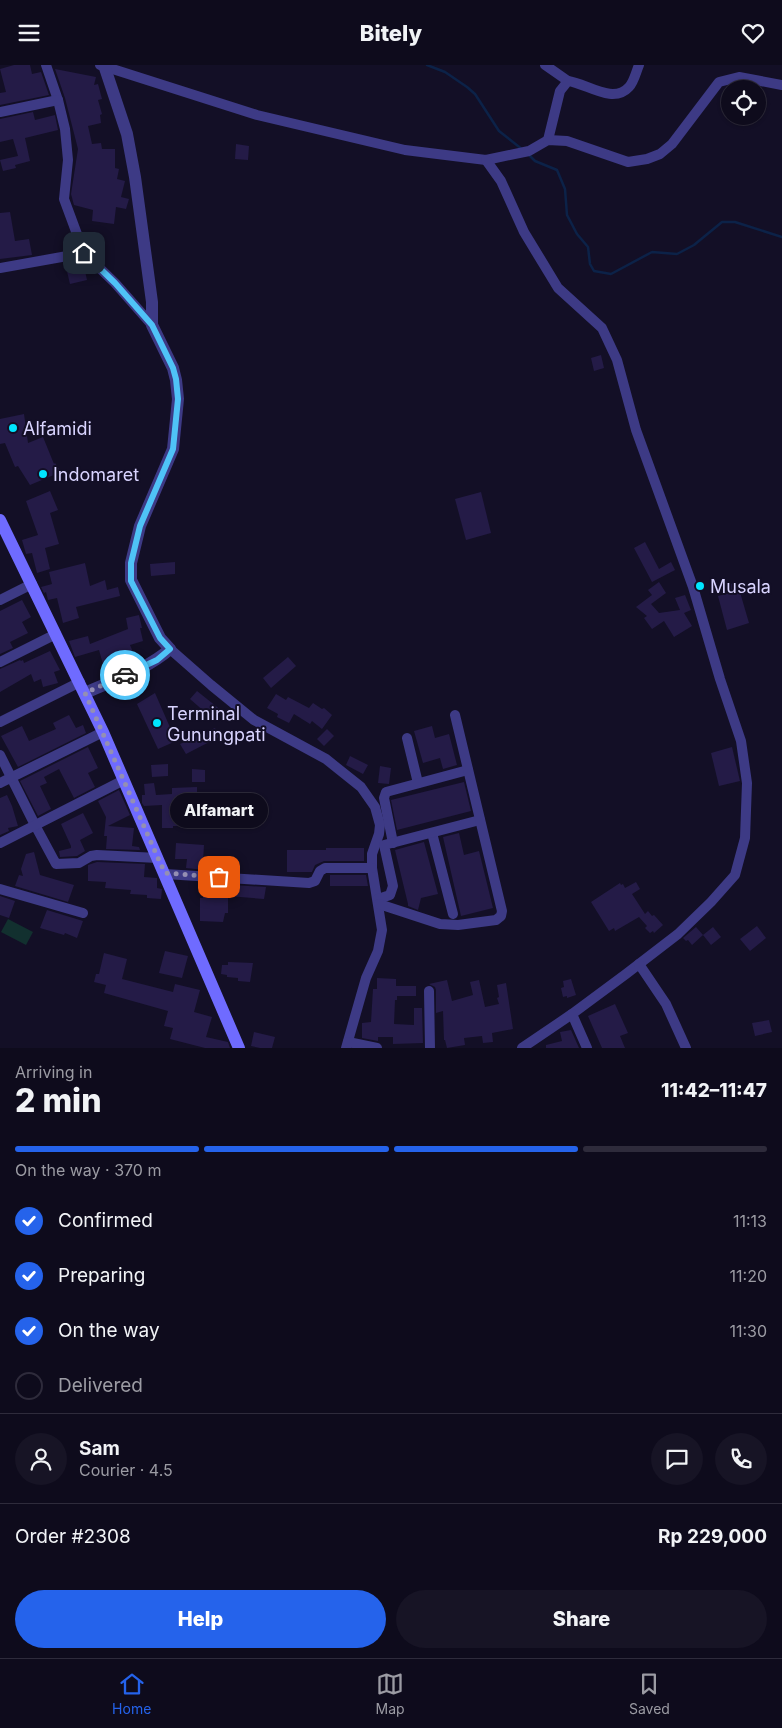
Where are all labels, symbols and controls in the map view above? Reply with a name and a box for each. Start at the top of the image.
icon: menu [15,19,43,47]
icon: heart [739,19,767,47]
text: Bitely [360,20,422,46]
map controls [721,80,766,125]
button: locate [721,80,766,125]
pin [63,232,105,274]
icon: home [70,239,98,267]
place label: Alfamidi [23,418,92,439]
marker: Alfamidi [7,422,19,434]
place label: Indomaret [53,464,139,485]
marker: Indomaret [37,468,49,480]
place label: Musala [710,576,771,597]
marker: Musala [694,580,706,592]
courier [100,650,150,700]
icon: car [111,661,139,689]
place label: Terminal Gunungpati [167,703,266,745]
marker: Terminal Gunungpati [151,717,163,729]
callout: Alfamart [170,792,268,827]
text: Alfamart [184,800,254,820]
pin [198,856,240,898]
icon: bag [205,863,233,891]
text: Arriving in [15,1062,92,1082]
text: 11:42–11:47 [661,1079,767,1102]
text: 2 min [15,1081,101,1120]
text: On the way · 370 m [15,1160,161,1180]
icon: check [15,1207,43,1235]
text: Confirmed [58,1209,153,1232]
text: 11:13 [733,1211,767,1231]
icon: check [15,1262,43,1290]
text: Preparing [58,1264,145,1287]
text: 11:20 [730,1266,767,1286]
icon: check [15,1317,43,1345]
text: On the way [58,1319,160,1342]
text: 11:30 [729,1321,767,1341]
text: Delivered [58,1374,143,1397]
button: person [15,1433,67,1485]
button: chat [651,1433,703,1485]
button: phone [715,1433,767,1485]
text: Sam [79,1437,120,1460]
text: Courier · 4.5 [79,1460,173,1480]
text: Order #2308 [15,1525,131,1548]
text: Rp 229,000 [658,1525,767,1548]
button: Help [15,1590,386,1648]
button: Share [396,1590,767,1648]
tab: Home [112,1670,151,1717]
tab: Map [376,1670,405,1717]
tab: Saved [629,1670,670,1717]

